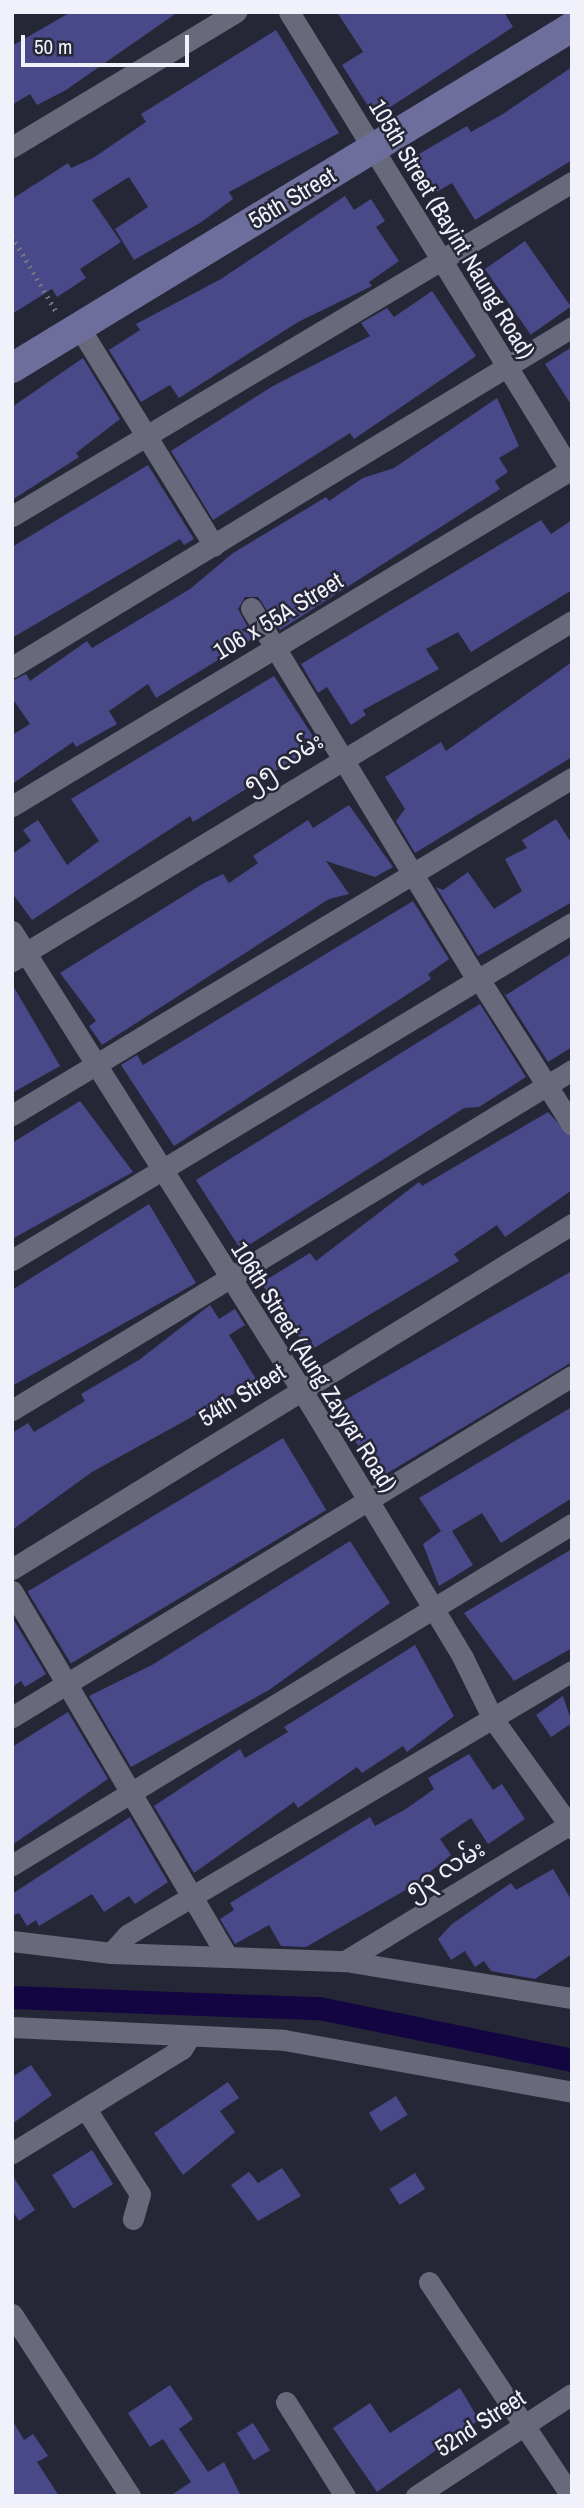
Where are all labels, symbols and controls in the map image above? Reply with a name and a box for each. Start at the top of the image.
scale bar [24,21,192,65]
text: 50 m [34,32,72,61]
street label: 105th Street (Bayint Naung Road) [363,94,541,364]
street label: 56th Street [243,161,341,235]
street label: 106 x 55A Street [208,566,348,666]
street label: ၅၅ လမ်း [237,726,329,798]
street label: 106th Street (Aung Zayyar Road) [225,1236,403,1498]
street label: 54th Street [194,1357,290,1433]
street label: ၅၃ လမ်း [400,1834,490,1904]
street label: 52nd Street [429,2383,531,2463]

